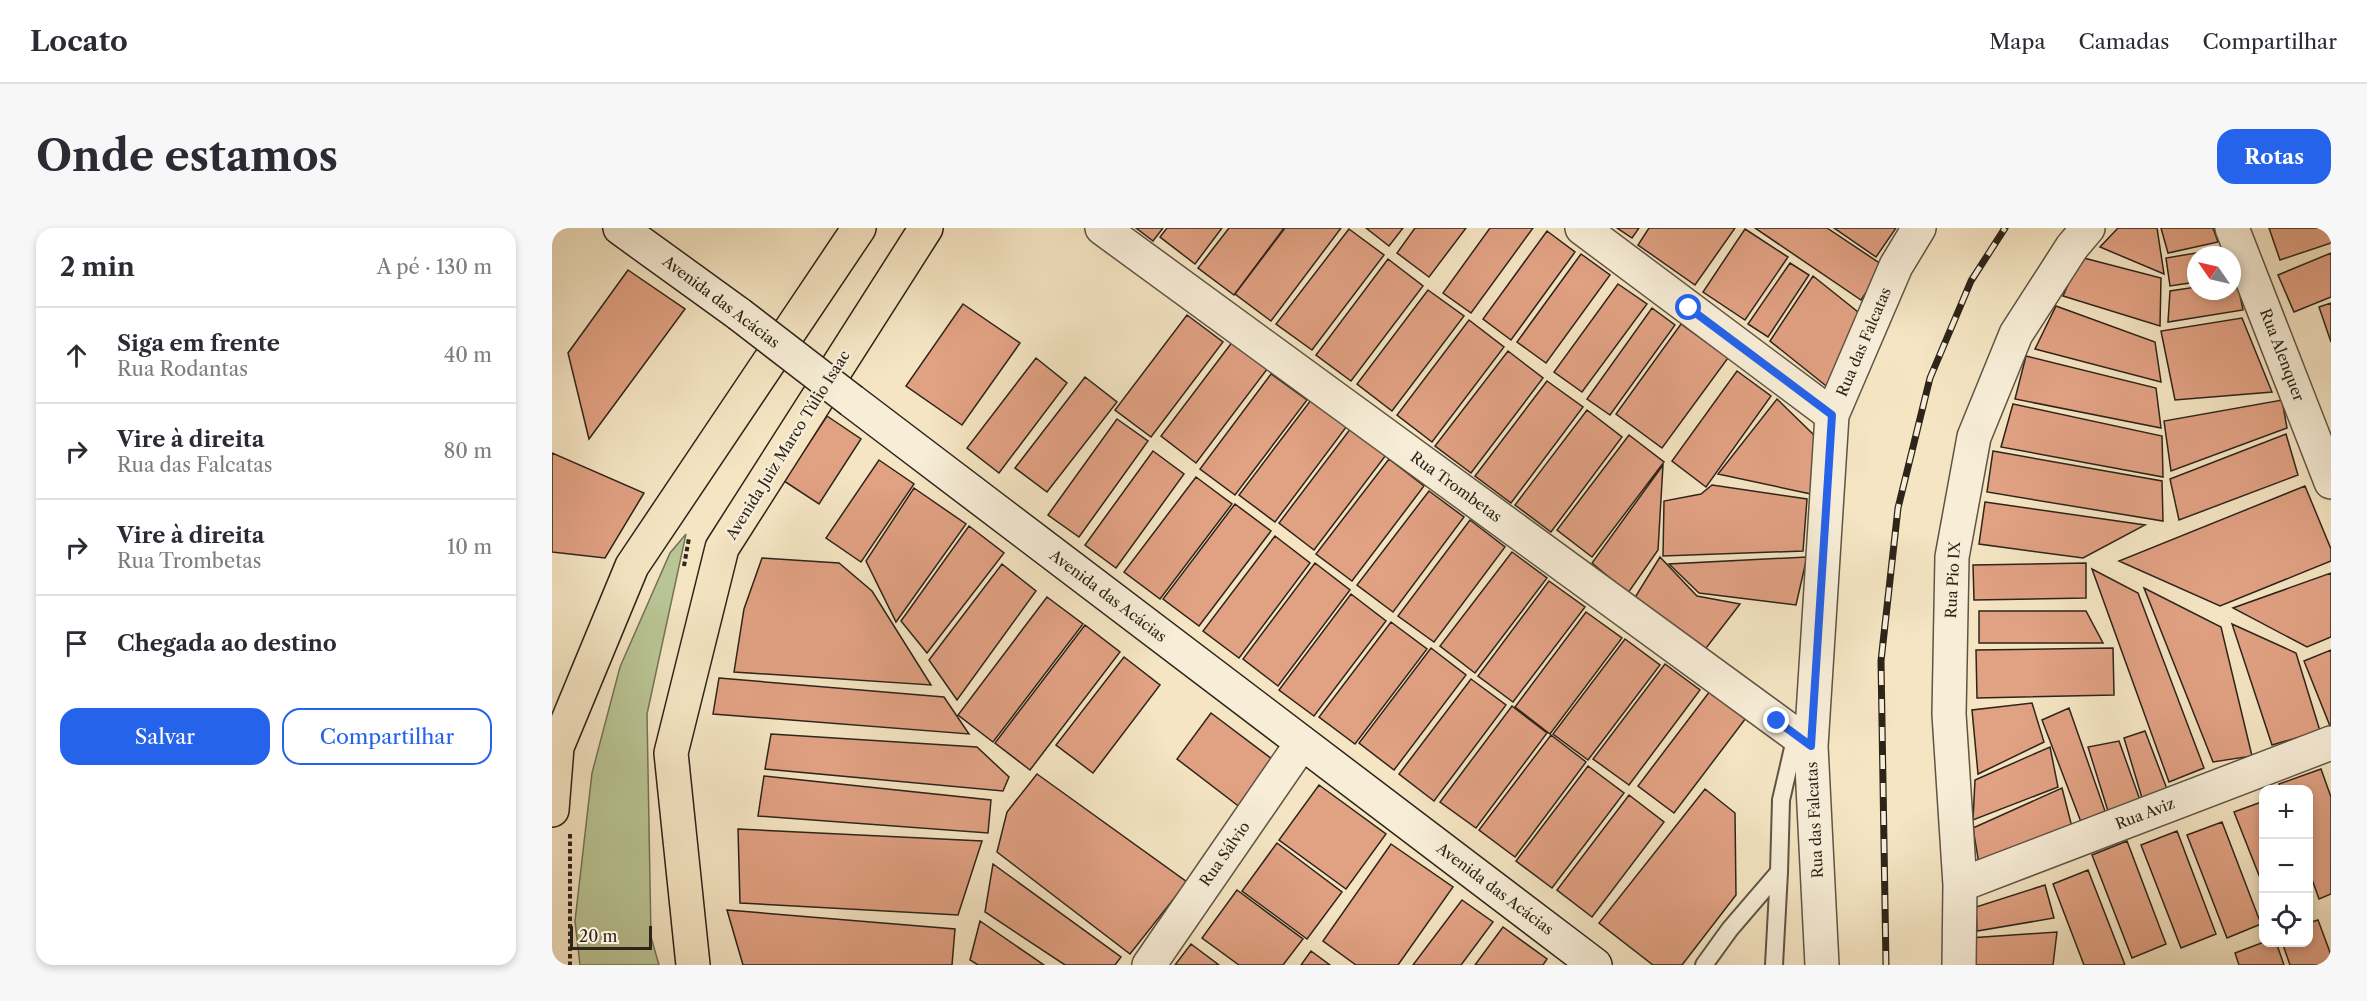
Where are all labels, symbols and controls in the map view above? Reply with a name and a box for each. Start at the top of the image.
text: Locato [30,24,128,58]
text: Mapa [1989,29,2045,54]
text: Camadas [2078,29,2169,54]
text: Compartilhar [2202,29,2337,54]
button: Rotas [2217,129,2331,184]
text: Onde estamos [36,130,338,182]
north arrow [2187,246,2241,300]
text: 2 min [60,251,135,283]
street label: Avenida das Acácias [658,251,784,352]
text: A pé · 130 m [377,255,492,279]
street label: Rua das Falcatas [1832,284,1895,399]
route start [1675,294,1701,320]
street label: Rua Alenquer [2256,306,2309,404]
text: Siga em frente [117,330,280,357]
icon: ahead [60,339,93,372]
text: 40 m [444,343,492,367]
street label: Avenida Juiz Marco Túlio Isaac [721,347,854,544]
text: Rua Rodantas [117,357,248,381]
text: Vire à direita [117,426,264,453]
icon: right [60,435,93,468]
text: 80 m [444,439,492,463]
street label: Rua Trombetas [1407,447,1506,526]
text: Rua das Falcatas [117,453,273,477]
text: Vire à direita [117,522,264,549]
icon: right [60,531,93,564]
text: 10 m [447,535,492,559]
street label: Rua Pio IX [1941,541,1964,619]
street label: Avenida das Acácias [1045,545,1171,646]
text: Rua Trombetas [117,549,261,573]
icon: arrive [60,627,93,660]
text: Chegada ao destino [117,630,337,657]
route end [1763,707,1789,733]
button: Salvar [60,708,270,765]
button: Compartilhar [282,708,492,765]
street label: Rua das Falcatas [1802,761,1827,879]
map controls [2259,785,2313,947]
button: + [2259,785,2313,839]
street label: Rua Aviz [2113,793,2177,834]
street label: Rua Sálvio [1195,818,1254,890]
street label: Avenida das Acácias [1432,838,1558,939]
button: − [2259,839,2313,893]
button: locate [2259,893,2313,947]
scale bar [570,923,652,950]
text: 20 m [579,926,618,946]

